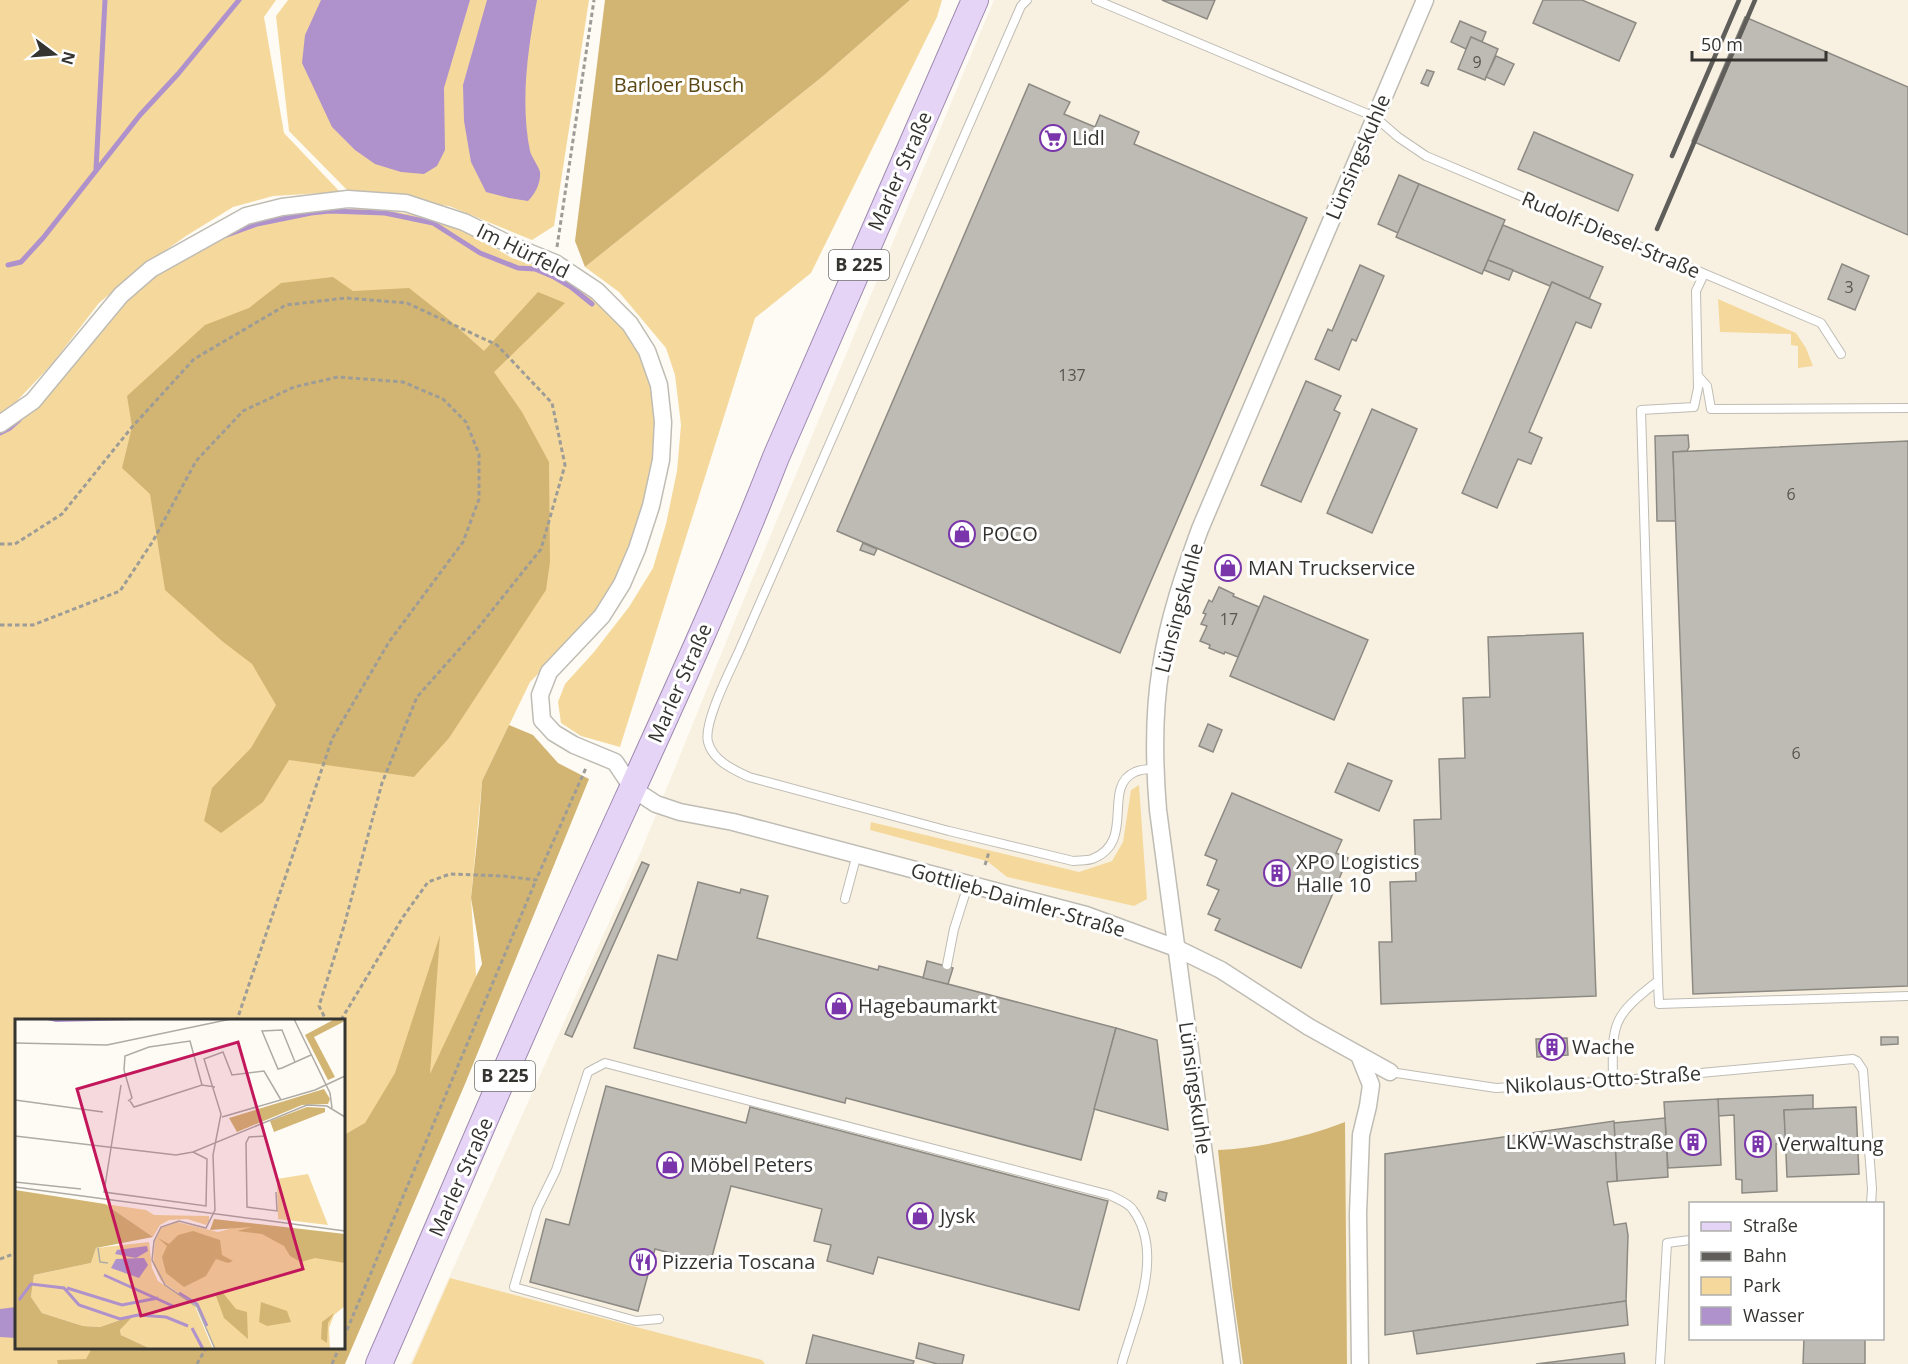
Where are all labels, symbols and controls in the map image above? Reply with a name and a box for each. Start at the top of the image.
north arrow [24,24,84,84]
scale bar [1692,24,1826,62]
text: 50 m [1701,32,1743,56]
text: N [56,49,81,67]
house number: 9 [1472,51,1482,73]
park label: Barloer Busch [614,71,744,98]
street label: Lünsingskuhle [1319,90,1396,224]
street label: Marler Straße [861,107,938,235]
supermarket icon: Lidl [1038,123,1068,153]
place label: Lidl [1072,124,1105,151]
street label: Rudolf-Diesel-Straße [1518,185,1704,284]
street label: Im Hürfeld [472,217,574,285]
road number: B 225 [829,250,889,280]
house number: 3 [1844,276,1854,298]
house number: 137 [1058,364,1086,386]
house number: 6 [1786,483,1796,505]
shop icon: POCO [947,519,977,549]
place label: POCO [982,520,1038,547]
street label: Lünsingskuhle [1148,540,1209,676]
shop icon: MAN Truckservice [1213,553,1243,583]
place label: MAN Truckservice [1248,554,1415,581]
house number: 17 [1220,608,1238,630]
street label: Marler Straße [641,619,718,747]
house number: 6 [1791,742,1801,764]
place label: XPO Logistics Halle 10 [1296,848,1420,898]
street label: Gottlieb-Daimler-Straße [908,856,1129,943]
building icon: XPO Logistics Halle 10 [1262,858,1292,888]
shop icon: Hagebaumarkt [824,991,854,1021]
place label: Hagebaumarkt [858,992,997,1019]
inset map [15,1019,345,1349]
street label: Lünsingskuhle [1173,1020,1218,1156]
building icon: Wache [1537,1032,1567,1062]
place label: Wache [1572,1033,1635,1060]
street label: Nikolaus-Otto-Straße [1504,1059,1702,1100]
road number: B 225 [475,1061,535,1091]
street label: Marler Straße [422,1113,499,1241]
building icon: LKW-Waschstraße [1678,1127,1708,1157]
place label: LKW-Waschstraße [1506,1128,1674,1155]
building icon: Verwaltung [1743,1129,1773,1159]
place label: Verwaltung [1778,1130,1884,1157]
shop icon: Möbel Peters [655,1150,685,1180]
place label: Möbel Peters [690,1151,813,1178]
shop icon: Jysk [905,1201,935,1231]
place label: Jysk [938,1202,976,1229]
legend [1689,1202,1884,1340]
text: Straße [1743,1213,1798,1237]
text: Bahn [1743,1243,1787,1267]
restaurant icon: Pizzeria Toscana [628,1247,658,1277]
place label: Pizzeria Toscana [662,1248,815,1275]
text: Park [1743,1273,1781,1297]
text: Wasser [1743,1303,1805,1327]

